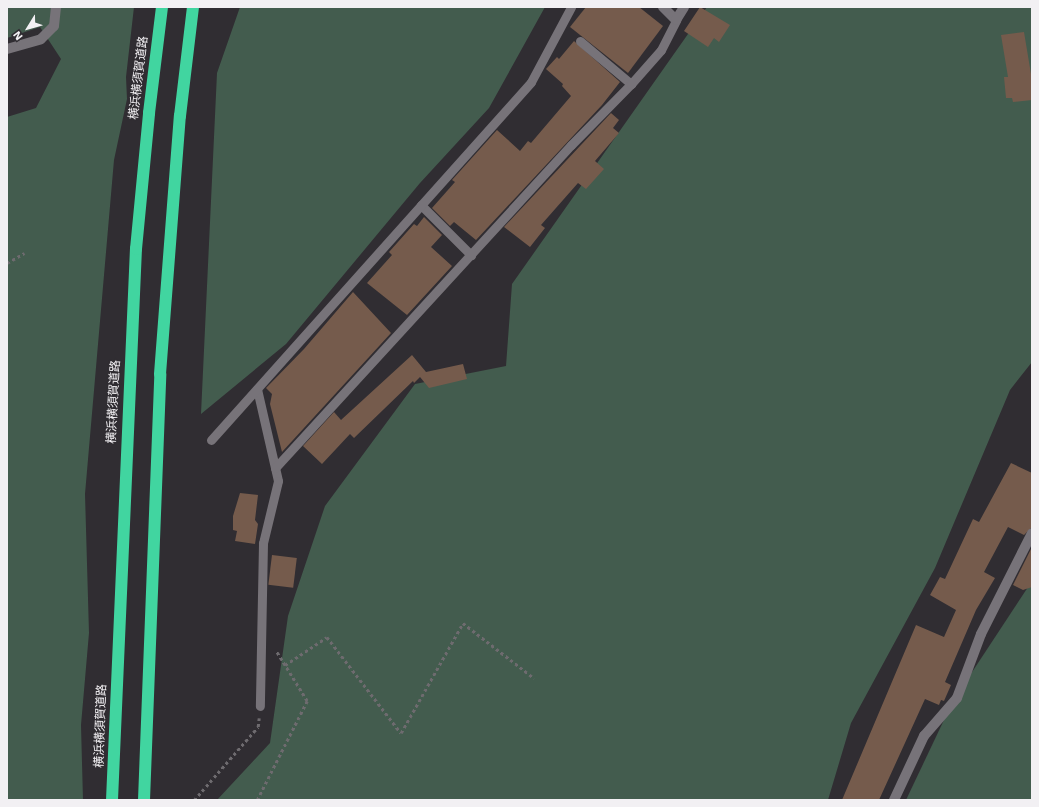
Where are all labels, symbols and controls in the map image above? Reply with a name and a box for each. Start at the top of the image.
north arrow [8,8,48,48]
text: N [10,28,26,43]
street label: 横浜横須賀道路 [127,35,151,121]
street label: 横浜横須賀道路 [105,360,123,444]
street label: 横浜横須賀道路 [92,684,110,768]

